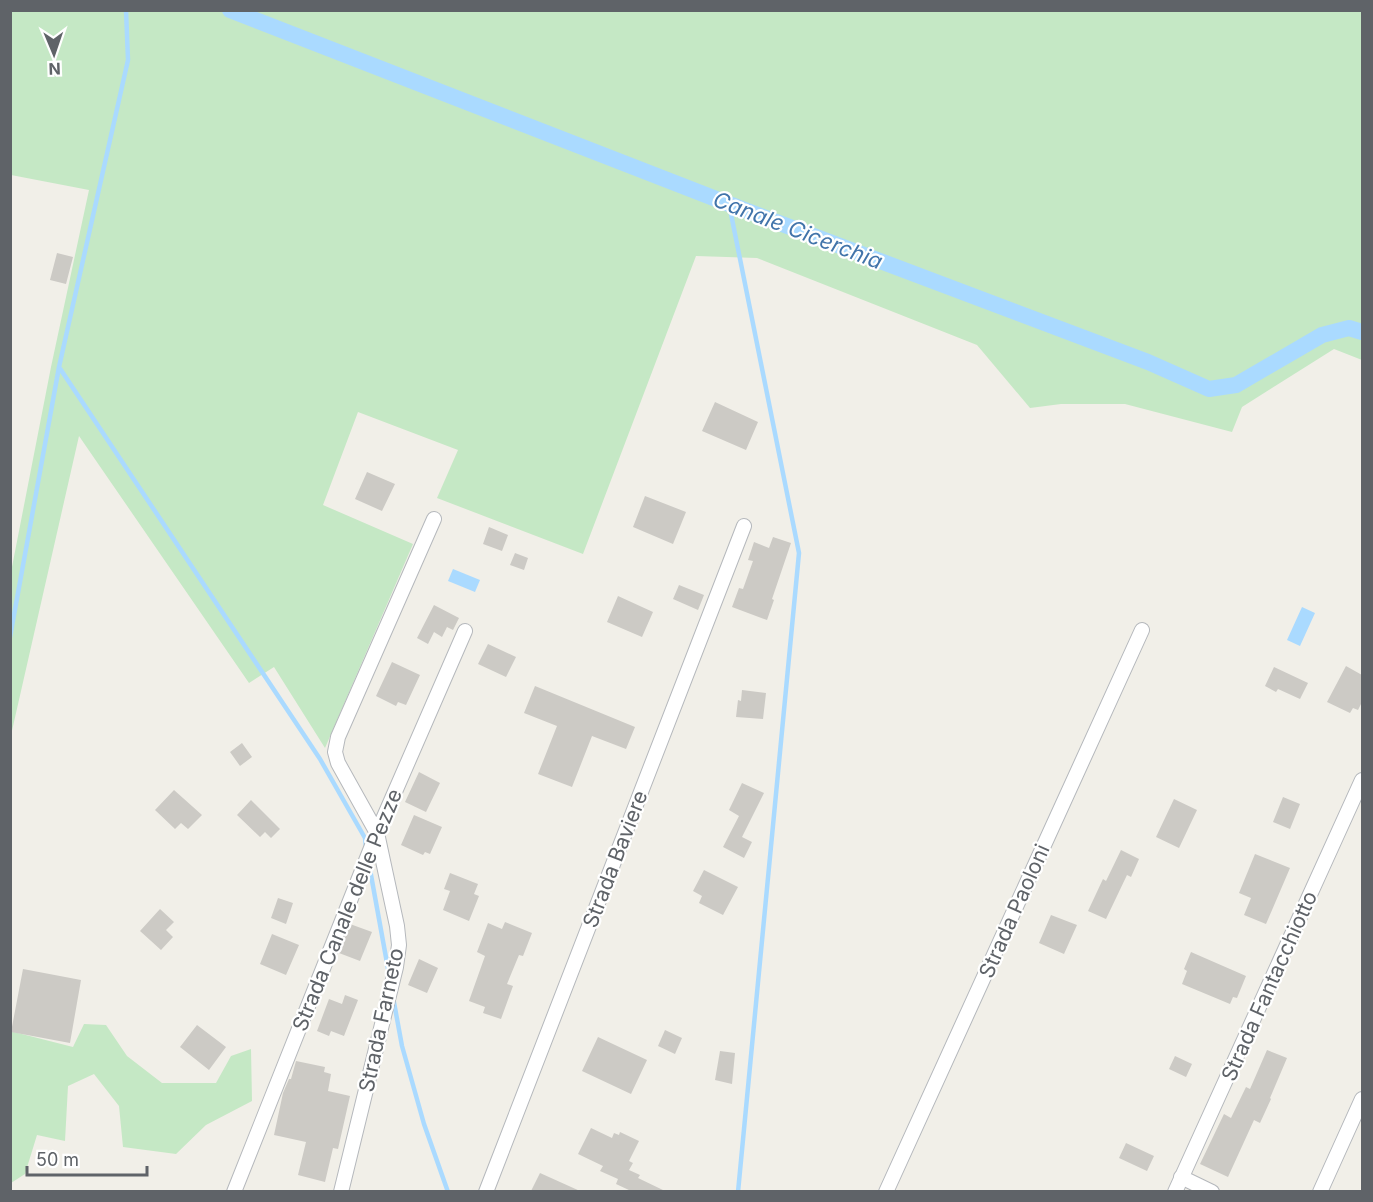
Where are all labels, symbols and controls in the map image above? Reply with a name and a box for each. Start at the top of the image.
north arrow [24,24,84,84]
text: N [48,59,61,79]
water label: Canale Cicerchia [710,186,886,274]
street label: Strada Canale delle Pezze [287,785,407,1035]
street label: Strada Baviere [577,787,653,931]
street label: Strada Paoloni [973,840,1055,982]
street label: Strada Fantacchiotto [1216,887,1322,1085]
street label: Strada Farneto [354,946,408,1094]
scale bar [27,1139,147,1177]
text: 50 m [36,1149,79,1170]

